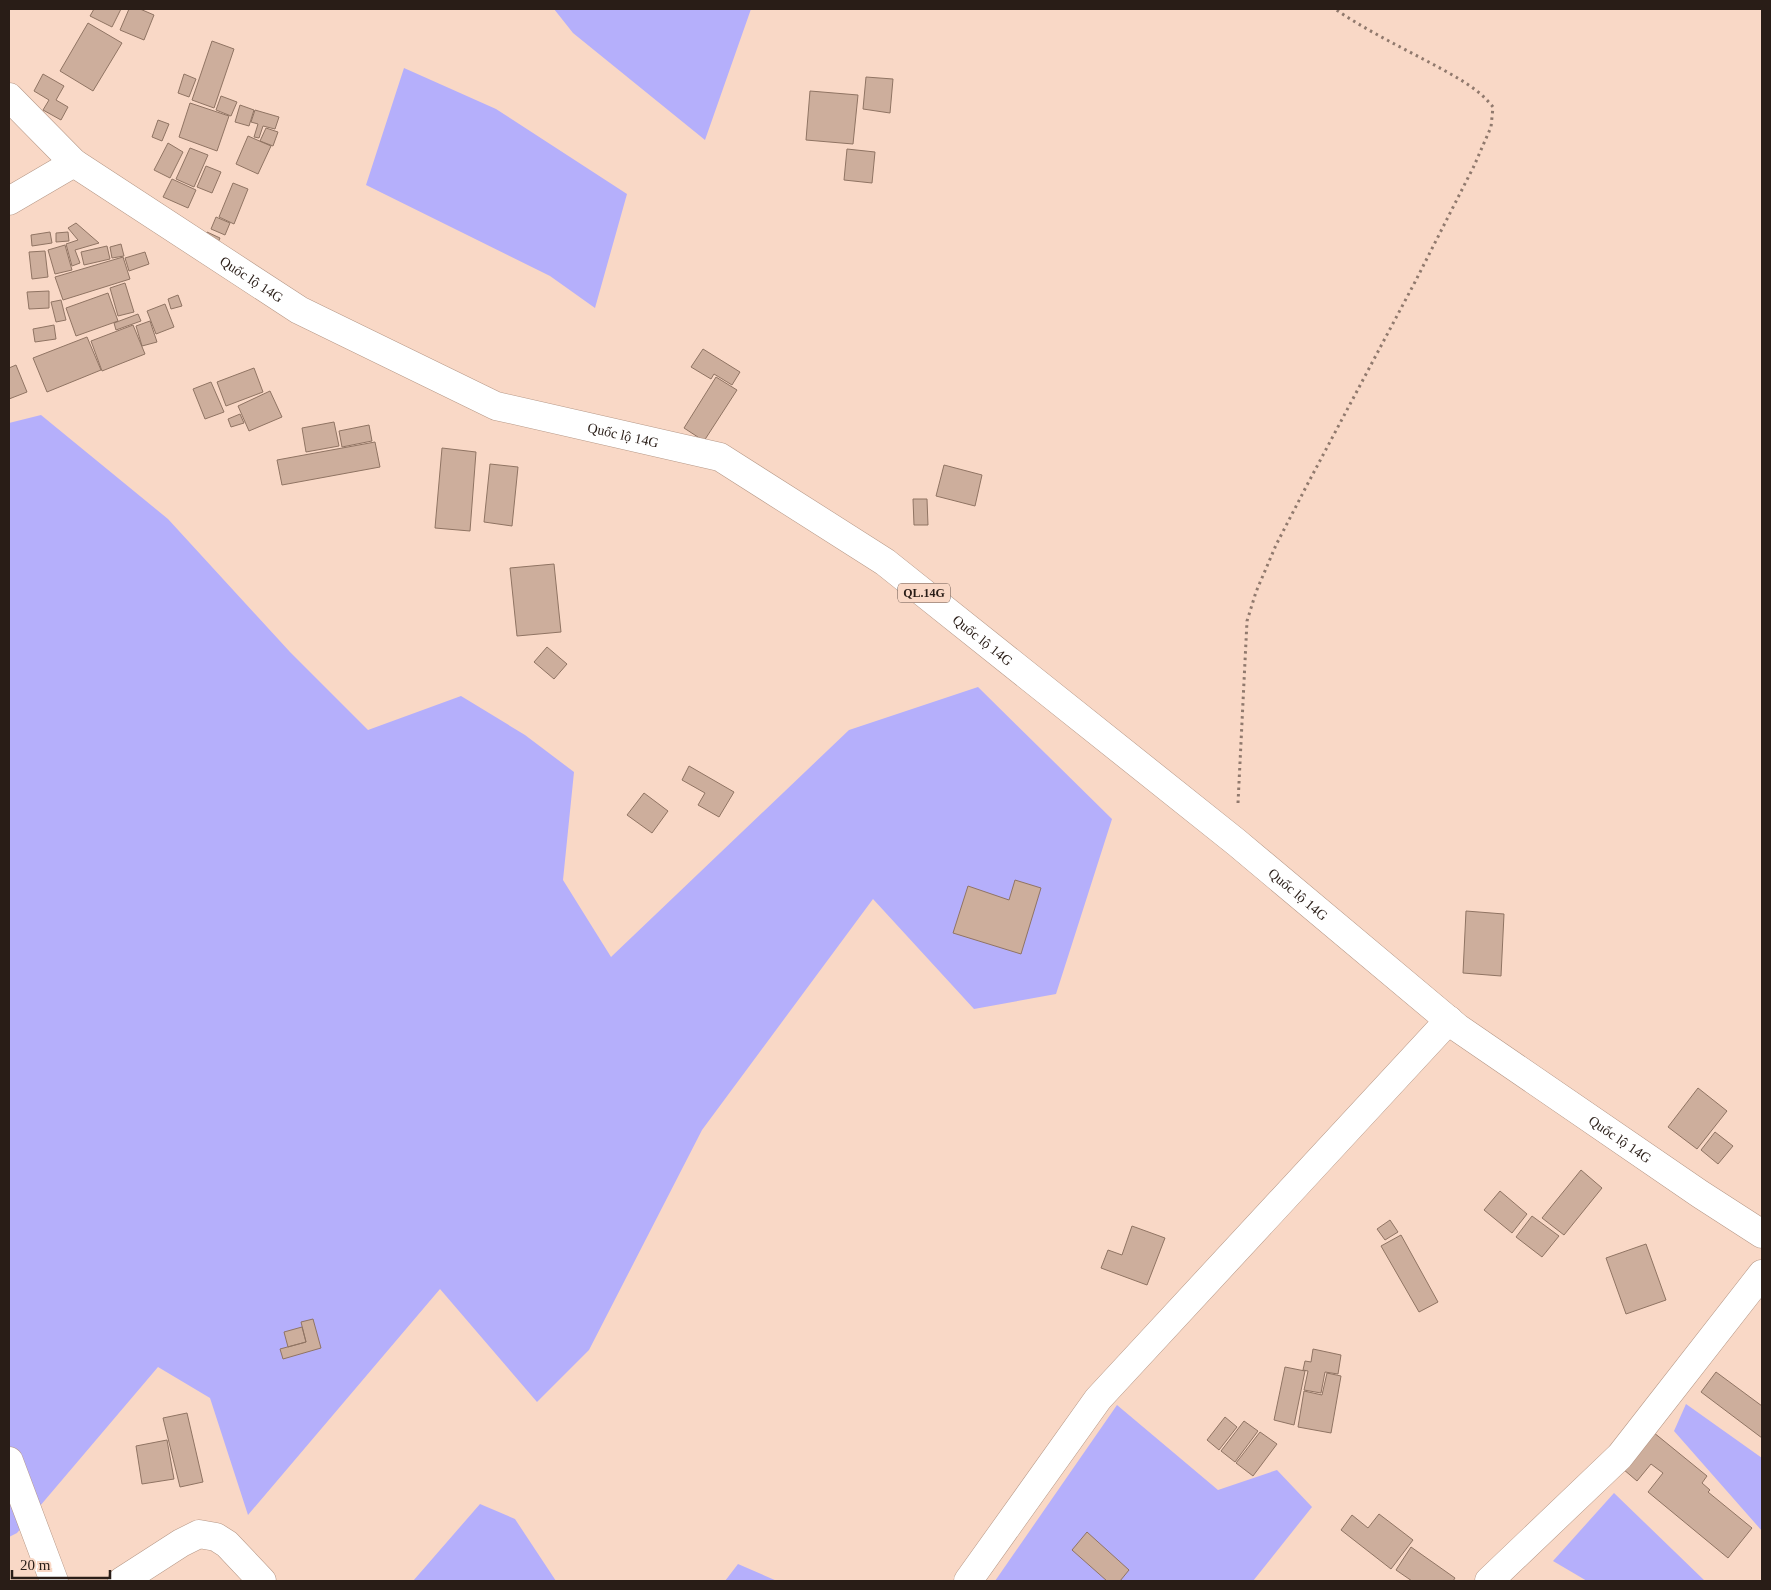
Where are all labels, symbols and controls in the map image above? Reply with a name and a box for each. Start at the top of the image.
street label: Quốc lộ 14G [217,253,286,305]
street label: Quốc lộ 14G [586,420,660,450]
road number: QL.14G [898,584,950,602]
street label: Quốc lộ 14G [950,612,1016,668]
street label: Quốc lộ 14G [1266,865,1331,923]
street label: Quốc lộ 14G [1586,1113,1654,1166]
scale bar [12,1548,110,1580]
text: 20 m [20,1557,51,1573]

